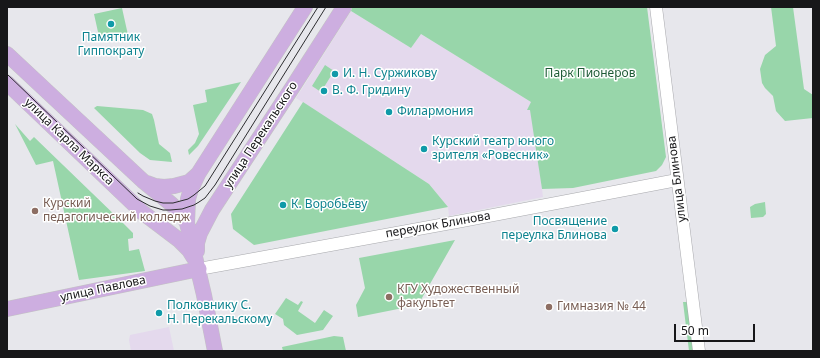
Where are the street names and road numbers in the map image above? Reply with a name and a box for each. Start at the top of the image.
street label: улица Перекальского [221,79,301,191]
street label: улица Карла Маркса [21,96,117,188]
street label: улица Блинова [665,135,689,223]
street label: переулок Блинова [384,209,492,241]
street label: улица Павлова [59,273,147,305]

